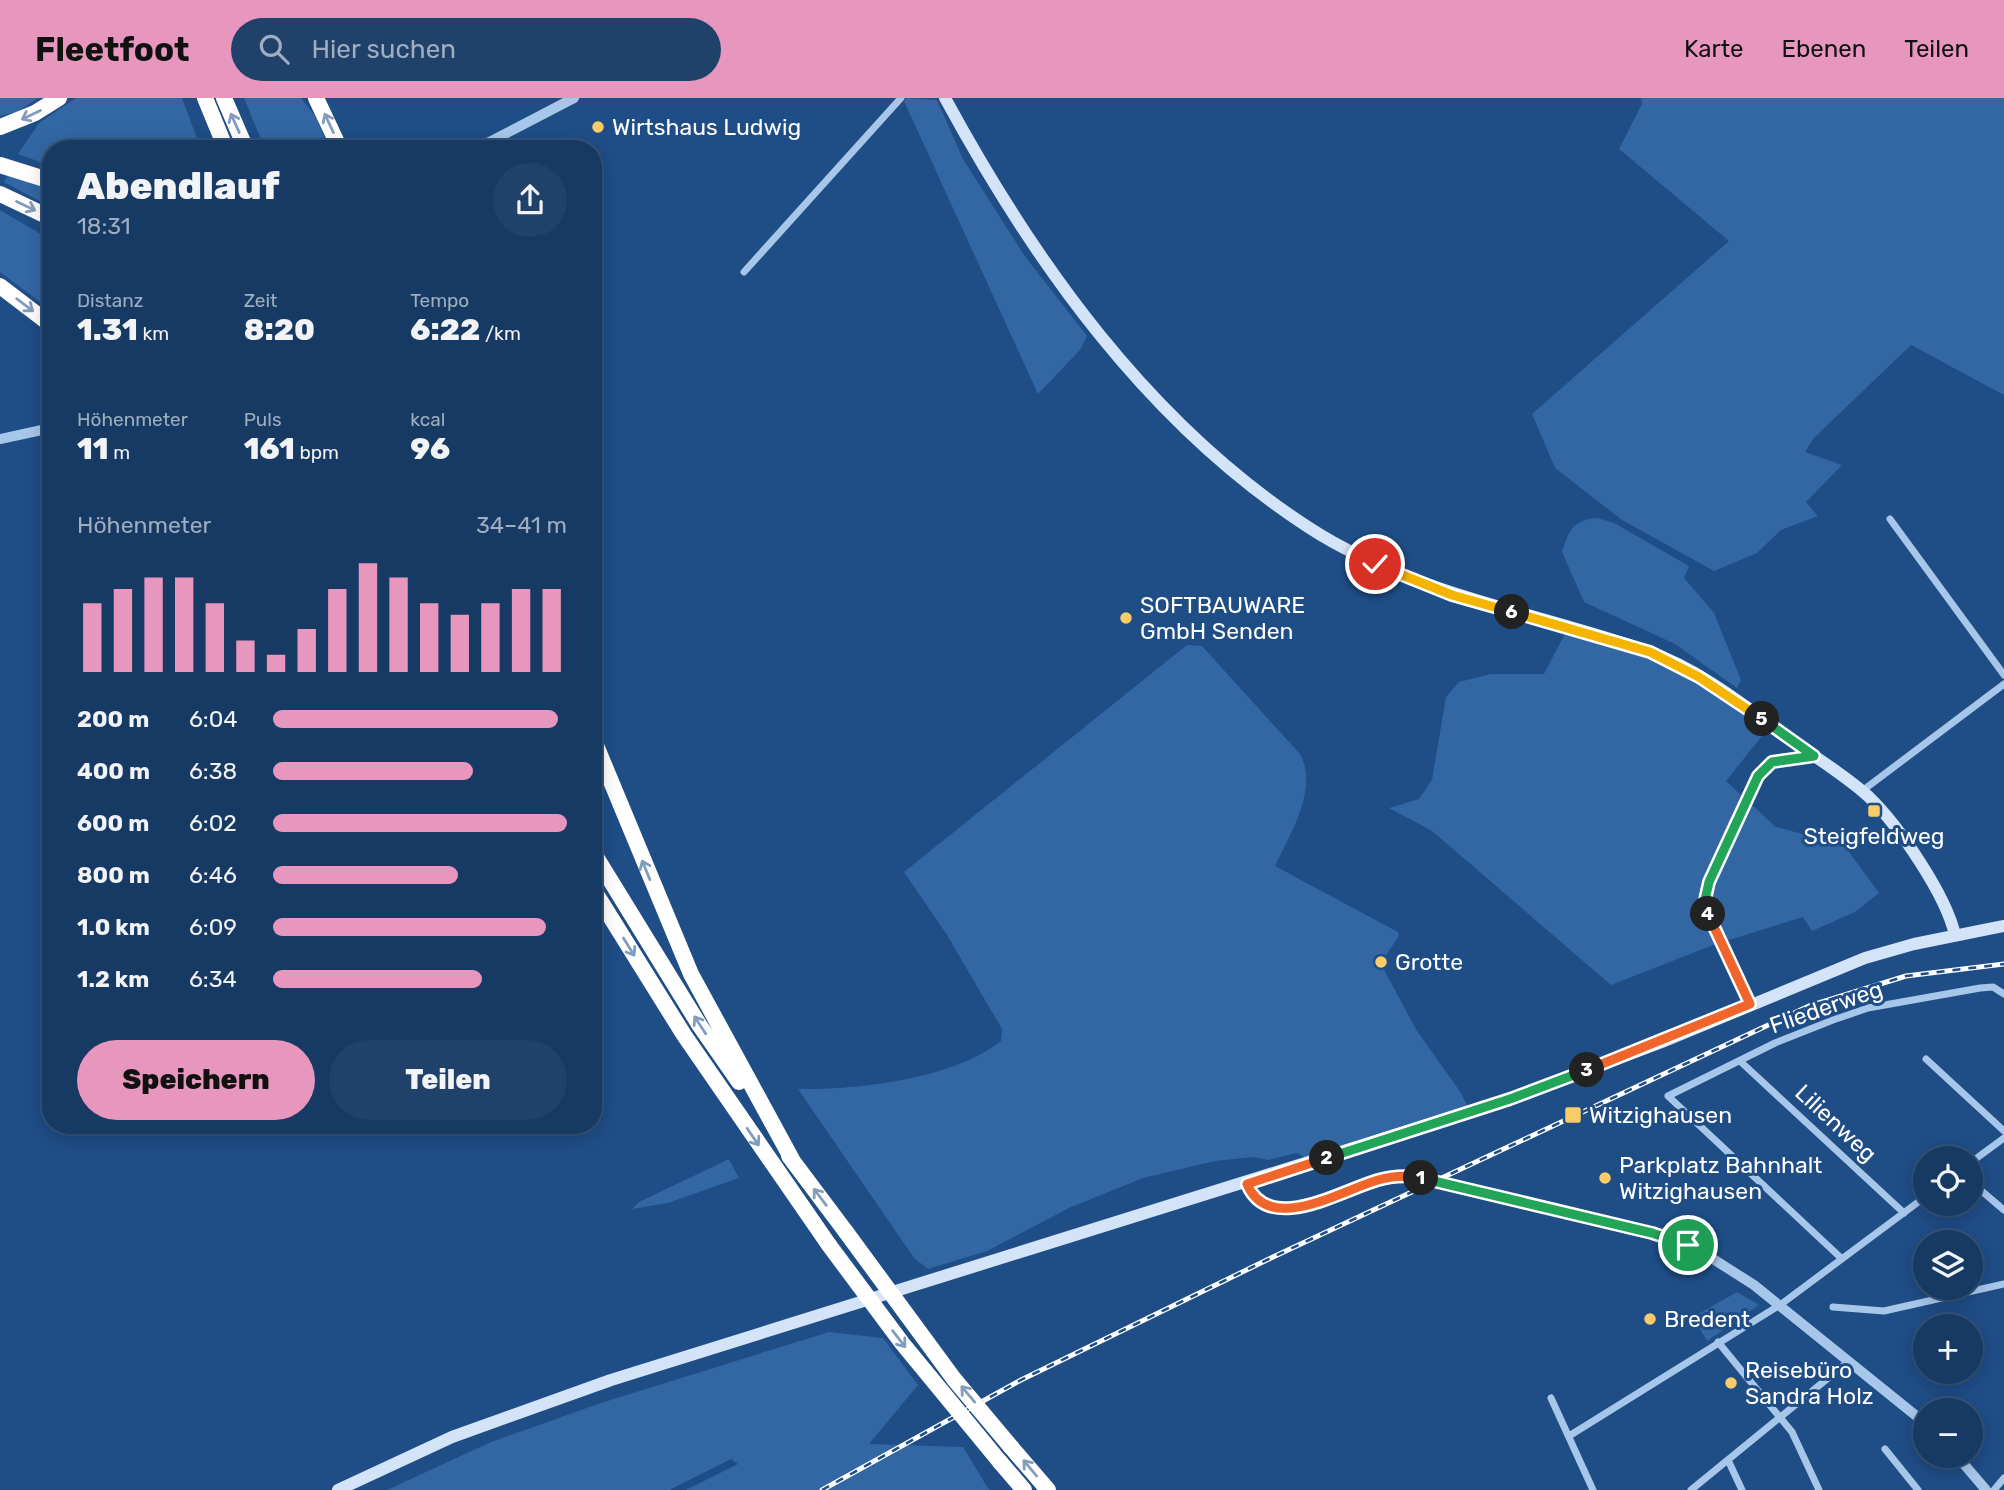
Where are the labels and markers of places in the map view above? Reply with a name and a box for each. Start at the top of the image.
place label: Wirtshaus Ludwig [612,113,801,141]
marker: Wirtshaus Ludwig [590,119,606,135]
pin [1345,534,1405,594]
place label: SOFTBAUWARE GmbH Senden [1140,591,1305,645]
pin: 6 [1494,594,1530,630]
marker: SOFTBAUWARE GmbH Senden [1118,610,1134,626]
pin: 5 [1744,702,1780,736]
marker: Steigfeldweg [1866,803,1882,819]
place label: Steigfeldweg [1803,822,1945,850]
pin: 4 [1690,896,1726,932]
place label: Grotte [1395,948,1463,976]
marker: Grotte [1373,954,1389,970]
pin: 3 [1570,1052,1604,1088]
place label: Witzighausen [1589,1101,1732,1129]
marker: Witzighausen [1563,1105,1583,1125]
pin: 2 [1310,1140,1344,1176]
place label: Parkplatz Bahnhalt Witzighausen [1619,1151,1822,1205]
pin: 1 [1404,1160,1438,1196]
marker: Parkplatz Bahnhalt Witzighausen [1597,1170,1613,1186]
pin [1658,1215,1718,1275]
place label: Bredent [1664,1305,1750,1333]
marker: Bredent [1642,1311,1658,1327]
place label: Reisebüro Sandra Holz [1745,1356,1873,1410]
marker: Reisebüro Sandra Holz [1723,1375,1739,1391]

